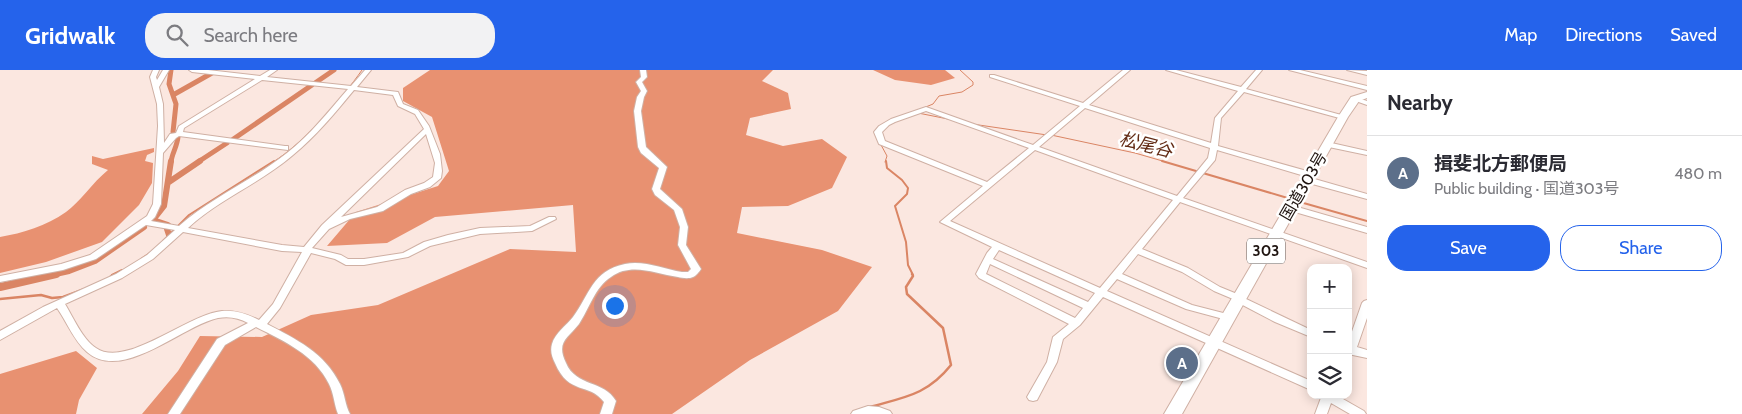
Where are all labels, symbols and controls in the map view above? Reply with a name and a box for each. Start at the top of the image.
search box [145,13,495,58]
text: Gridwalk [25,21,115,50]
icon: search [163,21,191,49]
text: Search here [203,24,298,47]
text: Map [1504,24,1537,46]
text: Directions [1565,24,1642,46]
text: Saved [1670,24,1717,46]
text: Nearby [1387,90,1453,115]
water label: 松尾谷 [1117,128,1177,163]
street label: 国道303号 [1276,148,1331,224]
text: 揖斐北方郵便局 [1434,152,1567,175]
text: A [1398,164,1408,183]
text: 480 m [1674,164,1722,183]
text: Public building · 国道303号 [1434,179,1619,198]
button: Save [1387,225,1550,271]
button: Share [1560,225,1722,271]
road number: 303 [1247,238,1285,264]
map controls [1307,264,1352,399]
button: + [1307,264,1352,309]
your location [602,293,628,319]
button: − [1307,309,1352,354]
pin: A [1166,344,1198,382]
button: layers [1307,354,1352,399]

